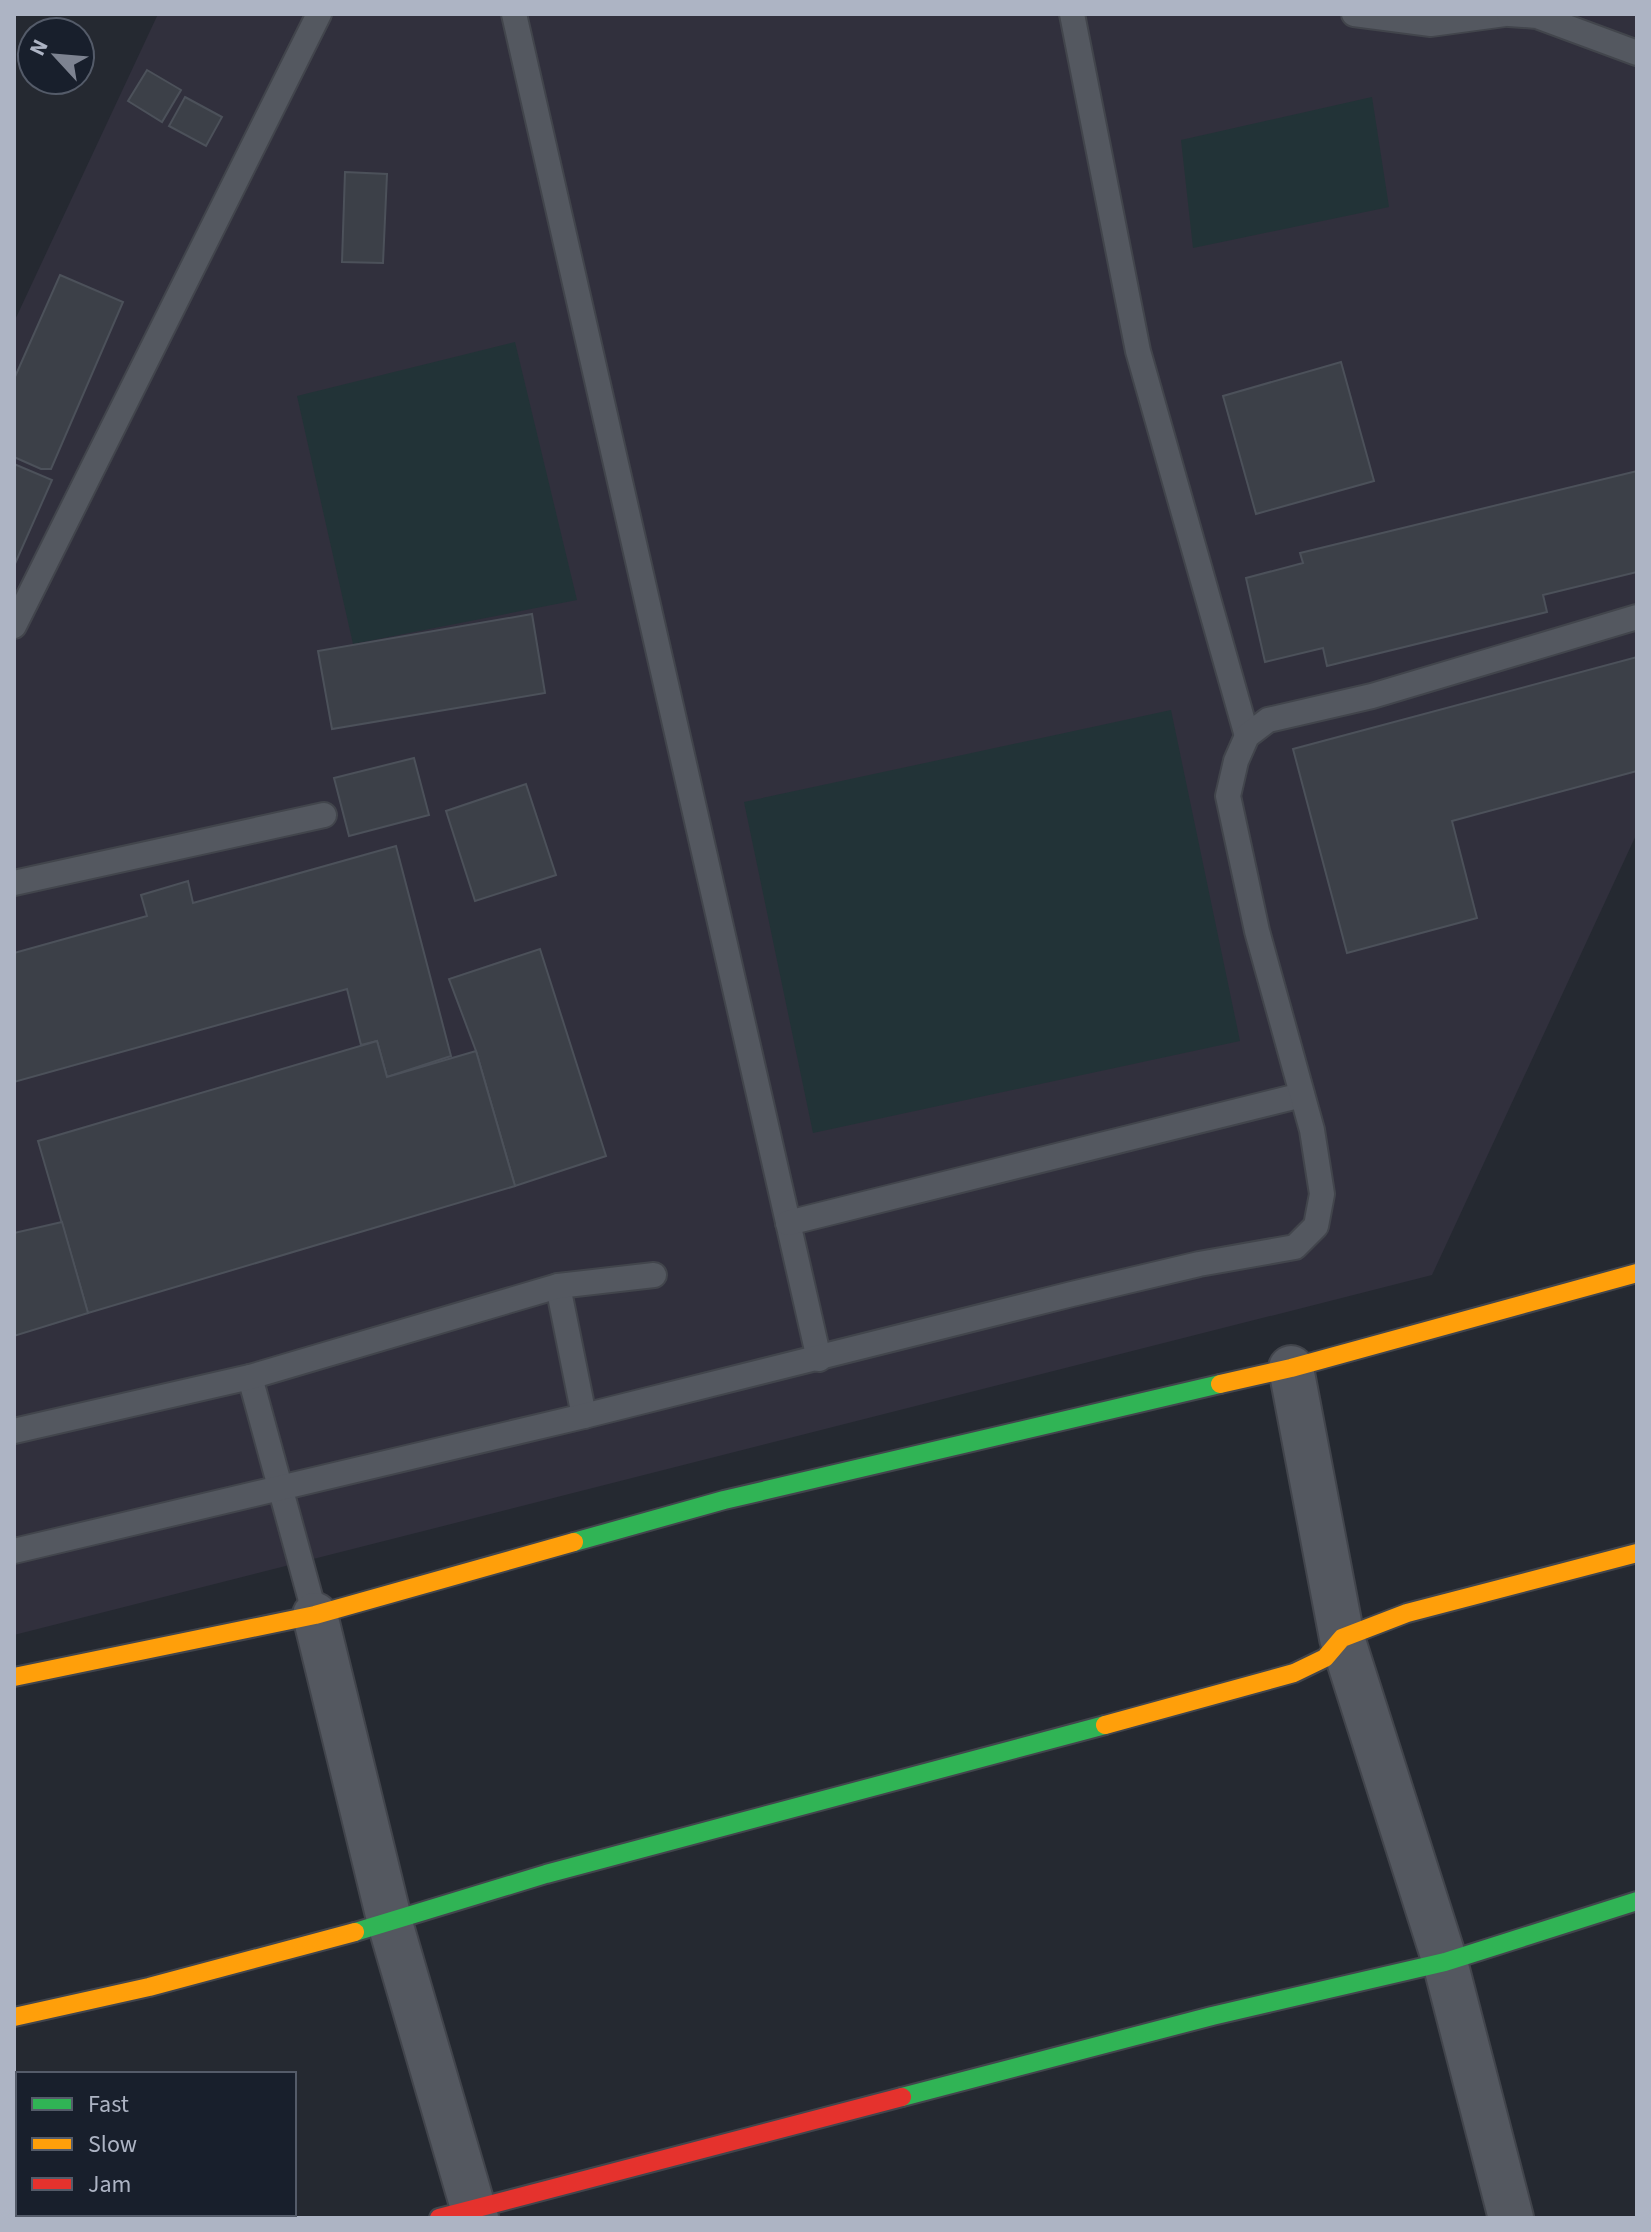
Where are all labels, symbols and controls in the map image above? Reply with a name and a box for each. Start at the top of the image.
north arrow [16,16,96,96]
text: N [21,34,57,61]
legend [16,2072,296,2216]
text: Fast [88,2087,129,2122]
text: Slow [88,2127,137,2162]
text: Jam [88,2167,132,2202]

